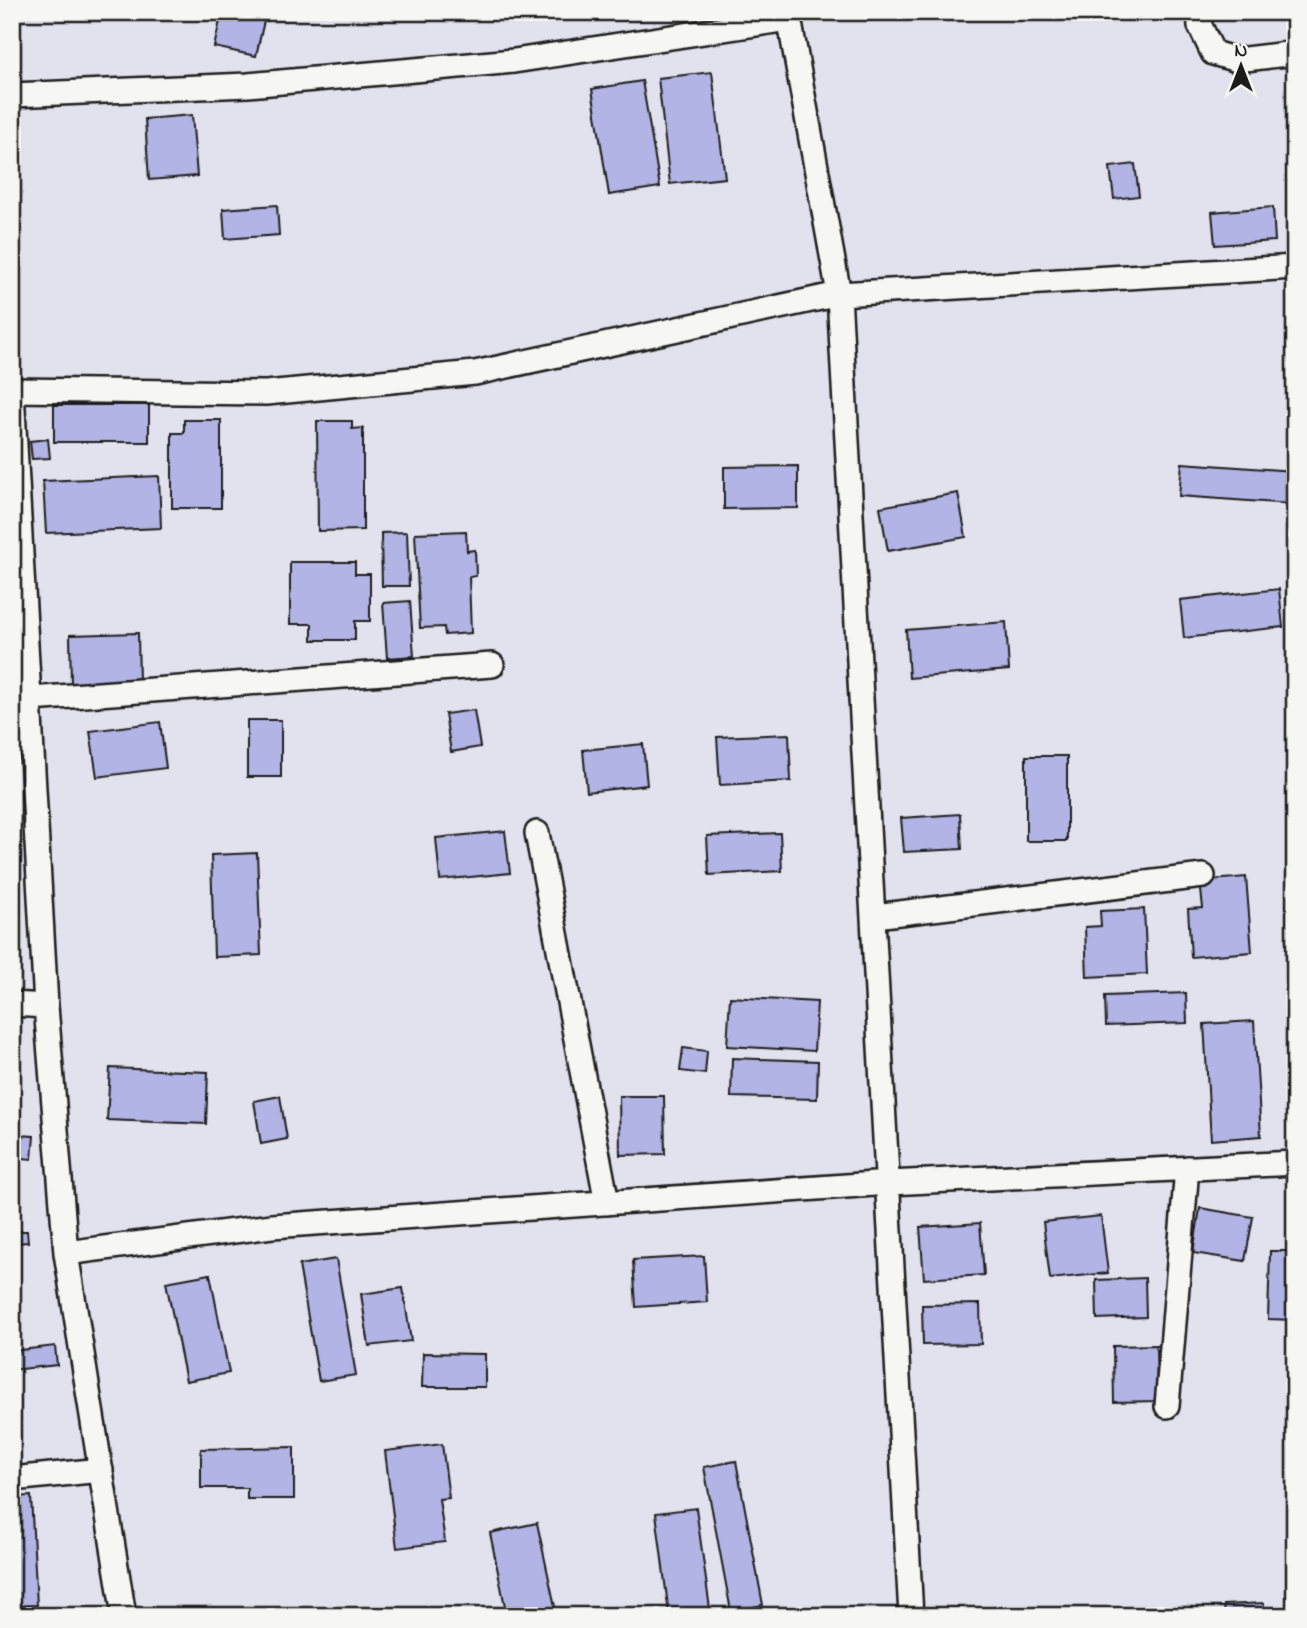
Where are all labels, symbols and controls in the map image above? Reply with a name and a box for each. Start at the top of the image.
north arrow [1206,32,1276,102]
text: N [1235,38,1248,65]

